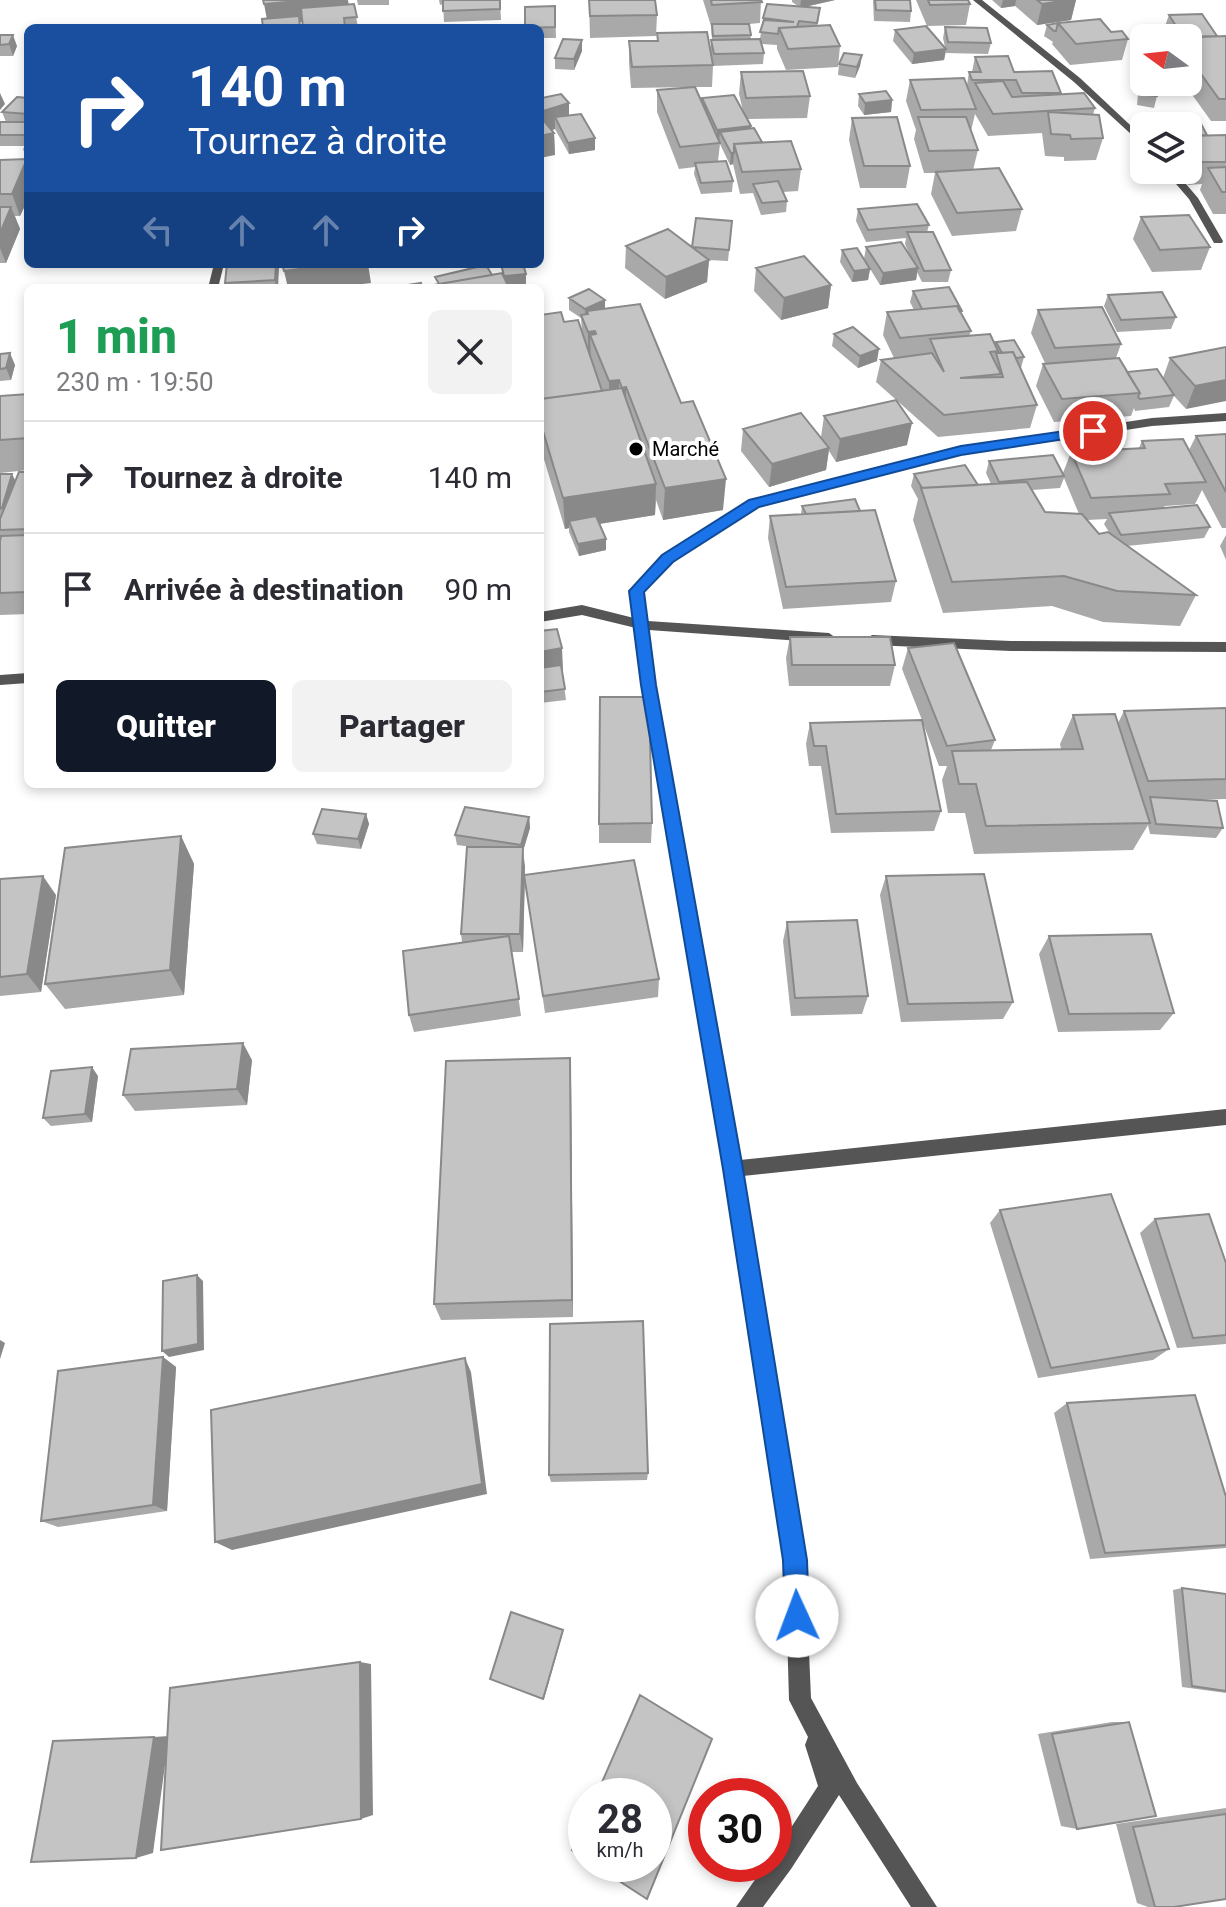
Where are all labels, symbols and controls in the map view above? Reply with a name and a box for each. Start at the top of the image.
north arrow [1130,24,1202,96]
map controls [1130,24,1202,184]
text: 140 m [188,54,347,120]
icon: right [56,56,160,160]
button: layers [1130,112,1202,184]
text: Tournez à droite [188,121,447,163]
icon: left [136,208,180,252]
icon: ahead [220,208,264,252]
icon: ahead [304,208,348,252]
icon: right [388,208,432,252]
text: 1 min [56,308,177,365]
button: close [428,310,512,394]
text: 230 m · 19:50 [56,367,214,397]
pin [1059,397,1127,465]
icon: arrive [1071,409,1115,453]
place label: Marché [652,437,719,461]
marker: Marché [627,440,645,458]
icon: right [56,455,100,499]
text: Tournez à droite [124,460,343,495]
text: 140 m [428,460,512,495]
icon: arrive [56,567,100,611]
text: Arrivée à destination [124,572,404,607]
text: 90 m [445,572,512,607]
button: Quitter [56,680,276,772]
button: Partager [292,680,512,772]
position arrow [755,1574,839,1658]
speed limit sign: 30 [688,1778,792,1882]
text: 28 [597,1796,643,1843]
text: km/h [597,1838,643,1862]

